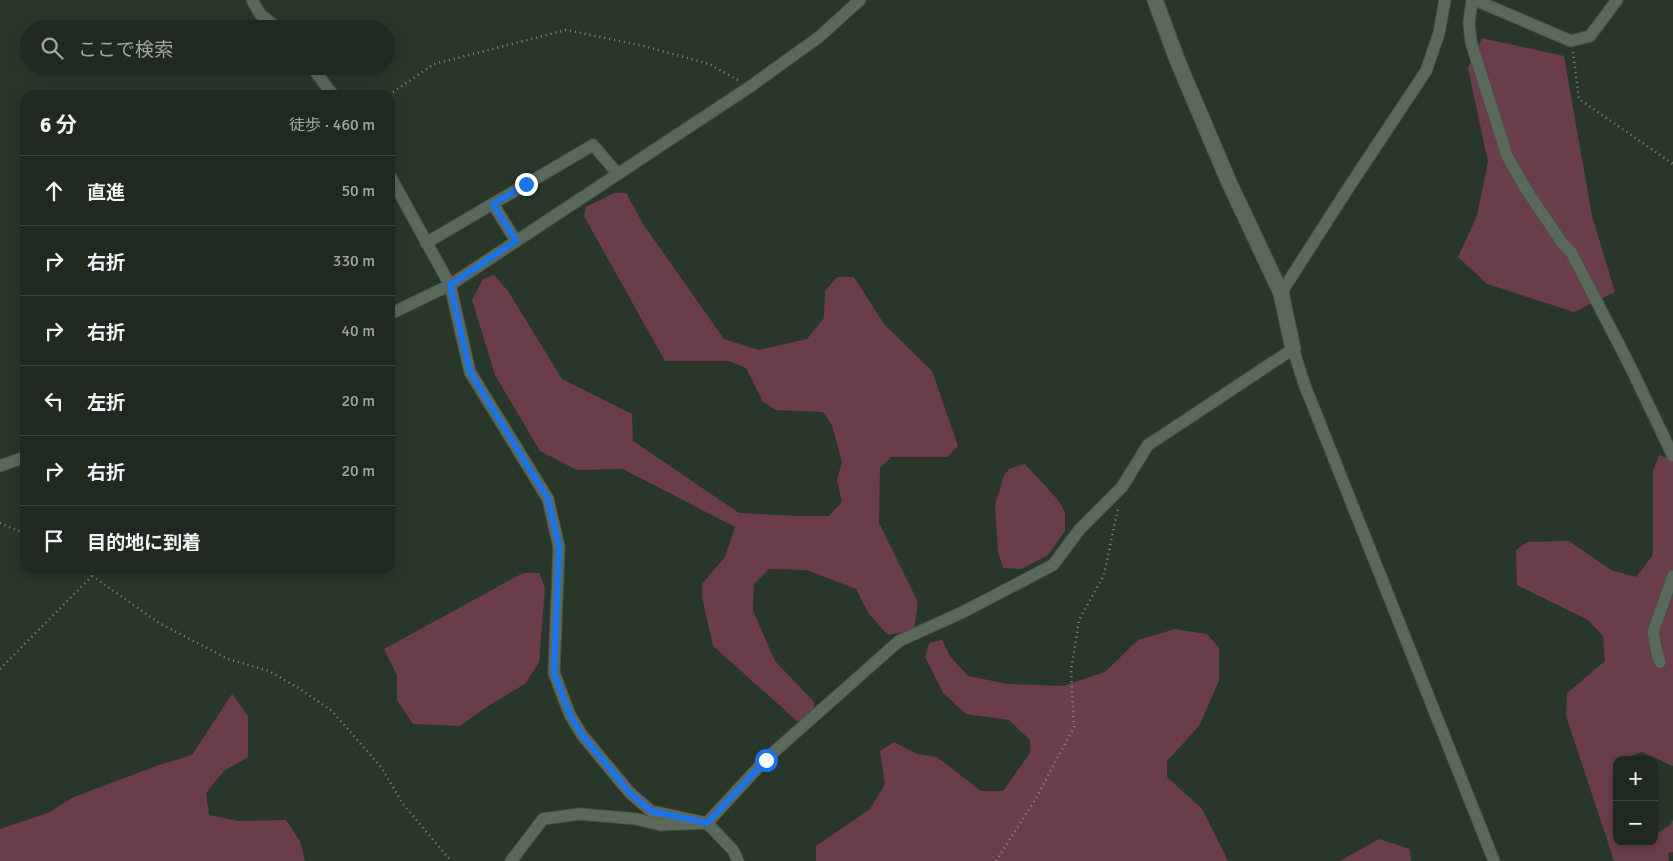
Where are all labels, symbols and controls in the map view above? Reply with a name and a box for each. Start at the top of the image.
search box [20,20,395,75]
icon: search [38,34,66,62]
text: ここで検索 [78,38,173,62]
text: 6 分 [40,112,77,138]
text: 徒歩 · 460 m [289,115,375,135]
route end [515,173,538,196]
icon: ahead [40,177,68,205]
text: 直進 [87,181,125,205]
text: 50 m [341,181,375,201]
icon: right [40,247,68,275]
text: 右折 [87,251,125,275]
text: 330 m [333,251,375,271]
icon: right [40,317,68,345]
text: 右折 [87,321,125,345]
text: 40 m [341,321,375,341]
icon: left [40,387,68,415]
text: 左折 [87,391,125,415]
text: 20 m [341,391,375,411]
icon: right [40,457,68,485]
text: 右折 [87,461,125,485]
text: 20 m [341,461,375,481]
icon: arrive [40,527,68,555]
text: 目的地に到着 [87,531,201,555]
route start [755,749,778,772]
map controls [1613,756,1658,846]
button: + [1613,756,1658,801]
button: − [1613,801,1658,846]

